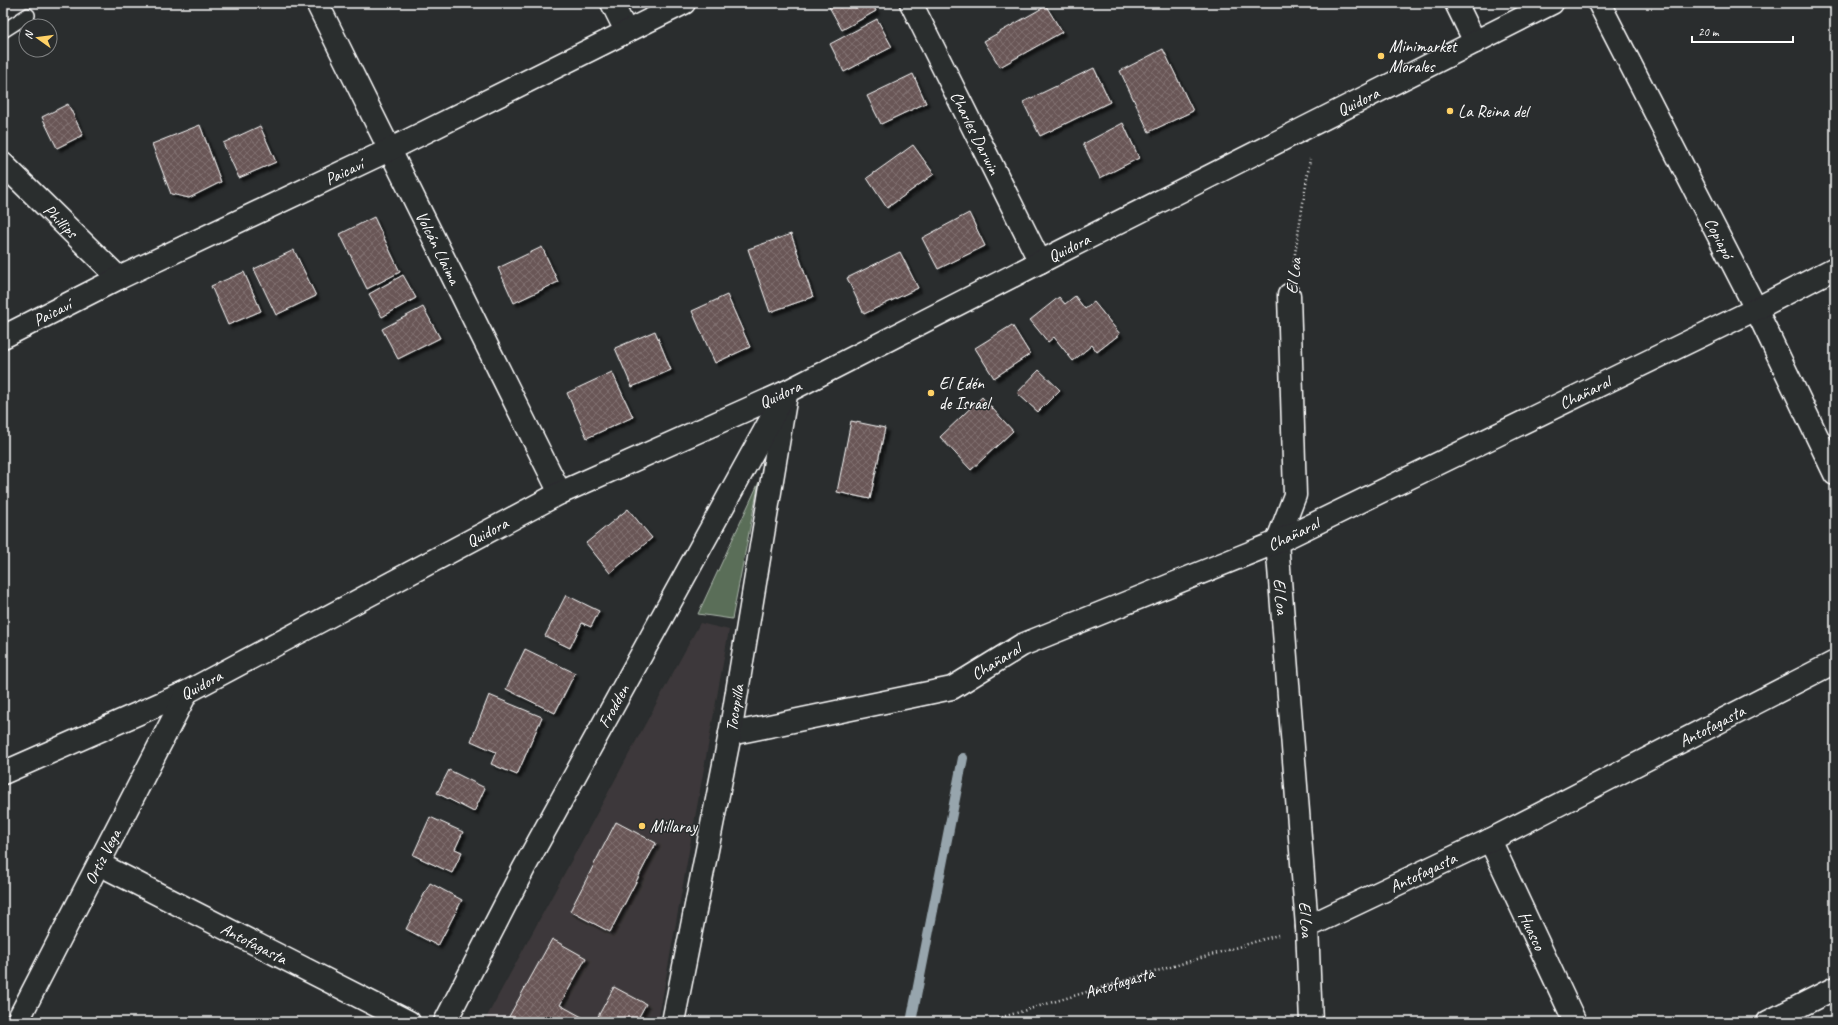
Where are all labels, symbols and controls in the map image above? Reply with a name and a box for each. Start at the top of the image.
north arrow [18,18,58,58]
scale bar [1692,18,1793,44]
text: 20 m [1698,24,1720,40]
text: N [21,28,36,41]
place label: Minimarket Morales [1389,36,1459,77]
marker: Minimarket Morales [1376,51,1386,61]
street label: Quidora [1334,82,1384,121]
street label: Charles Darwin [946,88,1005,179]
place label: La Reina del [1458,101,1531,122]
marker: La Reina del [1445,106,1455,116]
street label: Paicaví [322,152,370,190]
street label: Phillips [39,200,83,244]
street label: Volcán Llaima [411,208,466,290]
street label: Copiapó [1700,214,1740,265]
street label: Quidora [1044,228,1095,267]
street label: El Loa [1281,256,1306,295]
street label: Paicaví [30,292,78,331]
street label: Chañaral [1556,370,1617,414]
place label: El Edén de Israel [939,373,992,414]
street label: Quidora [756,375,806,413]
marker: El Edén de Israel [926,388,936,398]
street label: Quidora [463,512,513,552]
street label: Chañaral [1265,512,1325,556]
street label: El Loa [1269,578,1293,616]
street label: Chañaral [967,637,1027,685]
street label: Quidora [177,665,227,705]
street label: Frodden [593,680,635,732]
street label: Tocopilla [721,682,749,733]
street label: Antofagasta [1675,700,1750,752]
place label: Millaray [650,816,698,837]
marker: Millaray [637,821,647,831]
street label: Ortiz Vega [80,824,126,888]
street label: Antofagasta [1386,847,1461,897]
street label: El Loa [1294,901,1317,939]
street label: Huasco [1514,908,1550,954]
street label: Antofagasta [217,918,292,970]
street label: Antofagasta [1082,962,1158,1003]

